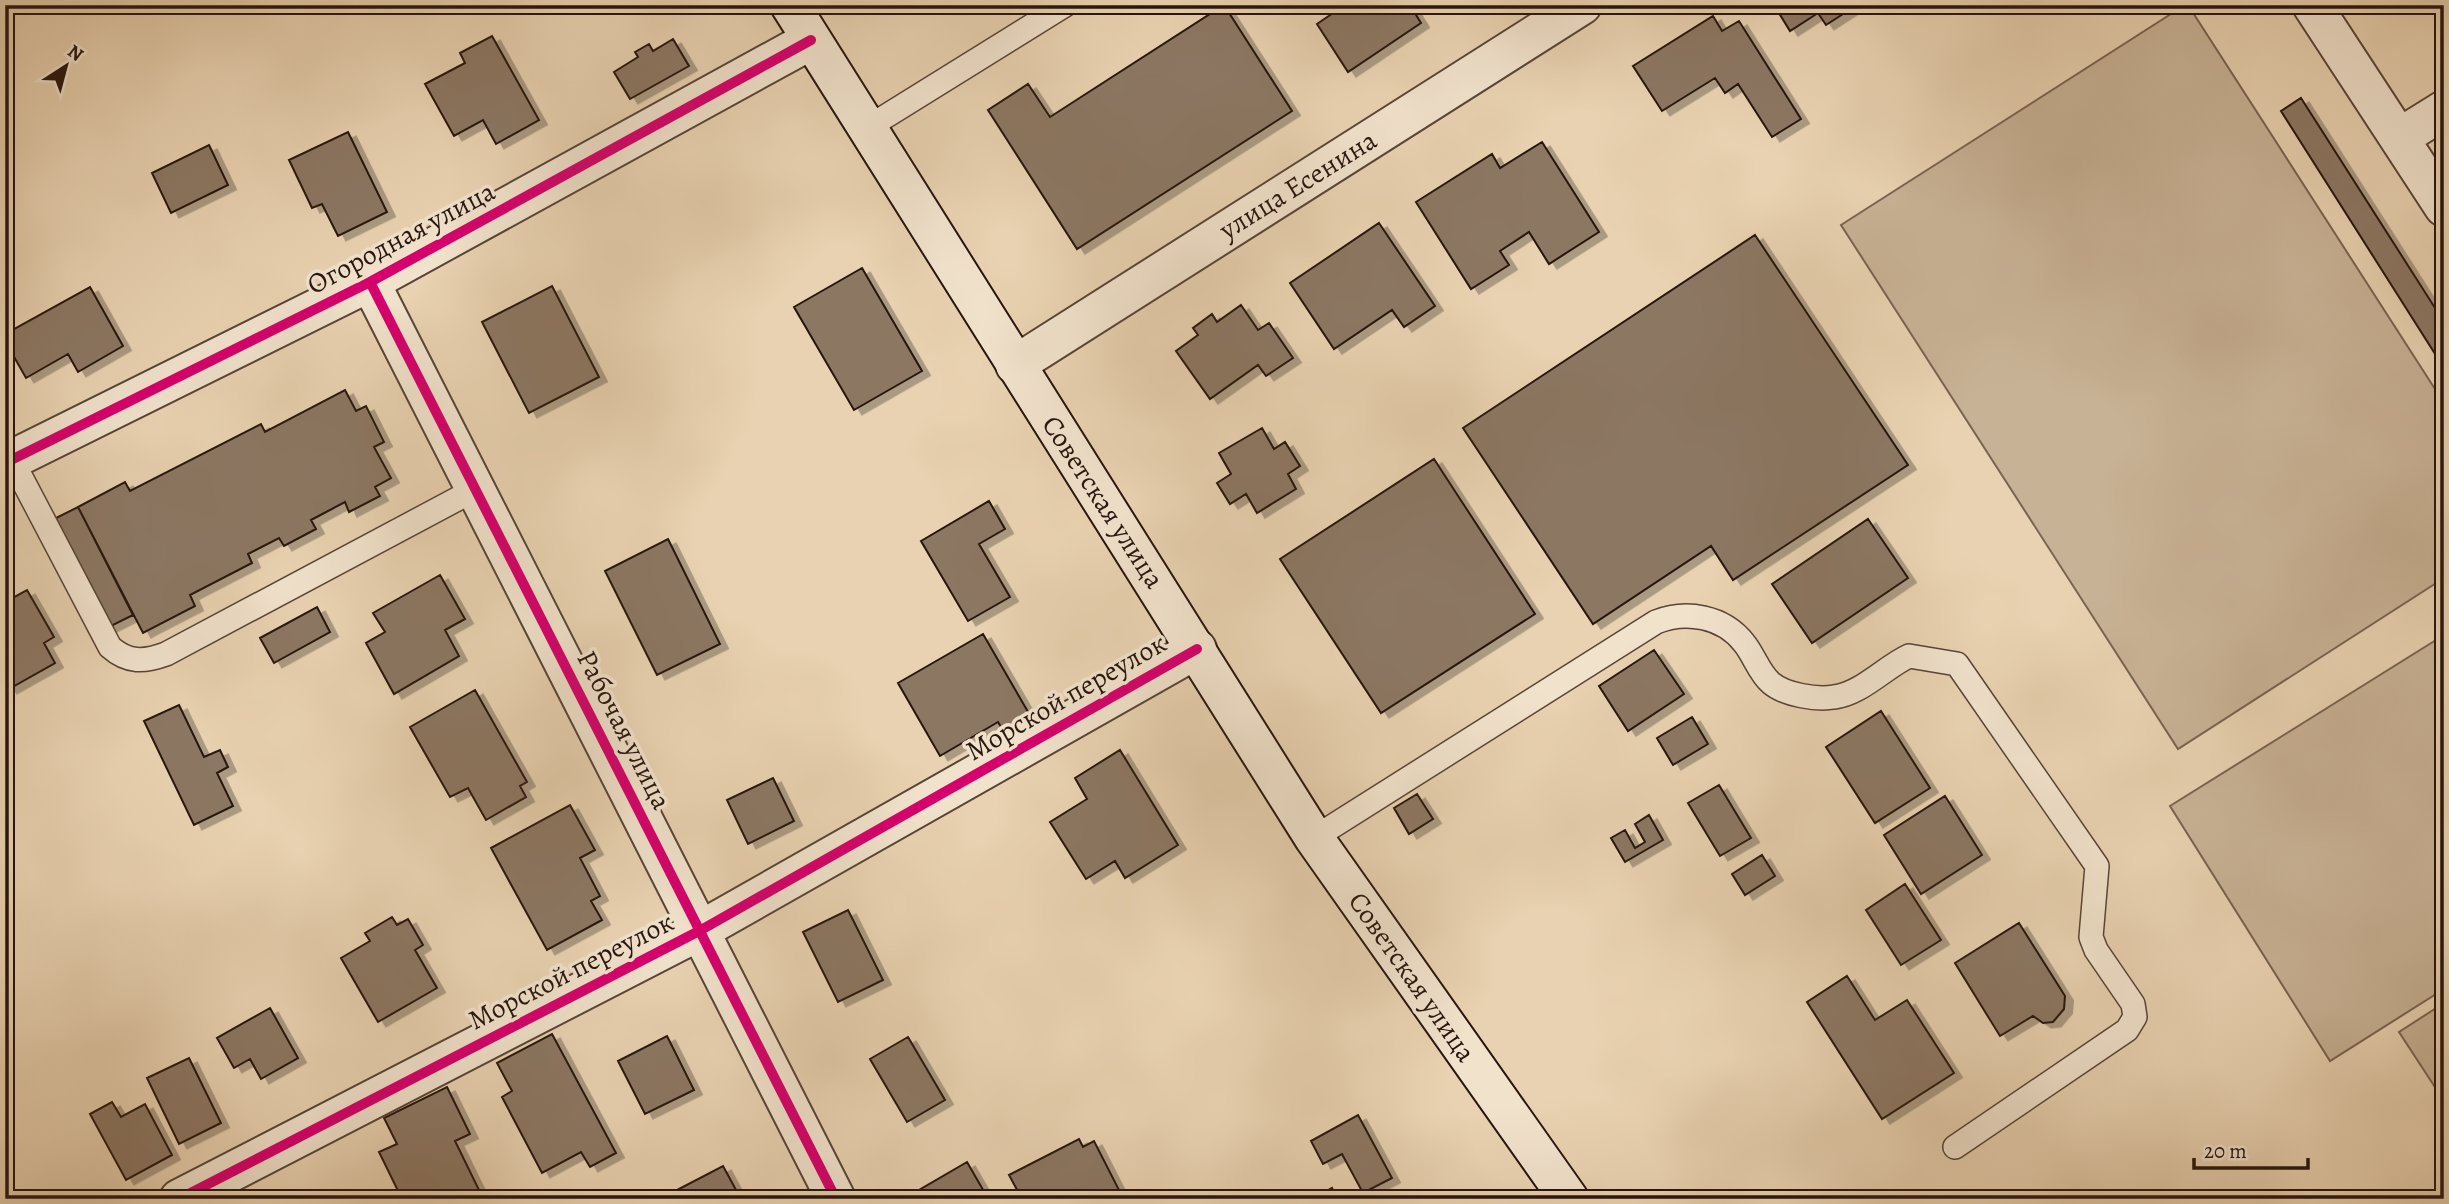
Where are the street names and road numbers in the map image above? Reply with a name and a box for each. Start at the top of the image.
street label: улица Есенина [1211,121,1384,249]
street label: Огородная улица [300,172,502,304]
street label: Советская улица [1033,408,1173,596]
street label: Морской переулок [959,624,1173,770]
street label: Рабочая улица [568,644,680,816]
street label: Советская улица [1339,885,1485,1070]
street label: Морской переулок [462,903,680,1039]

